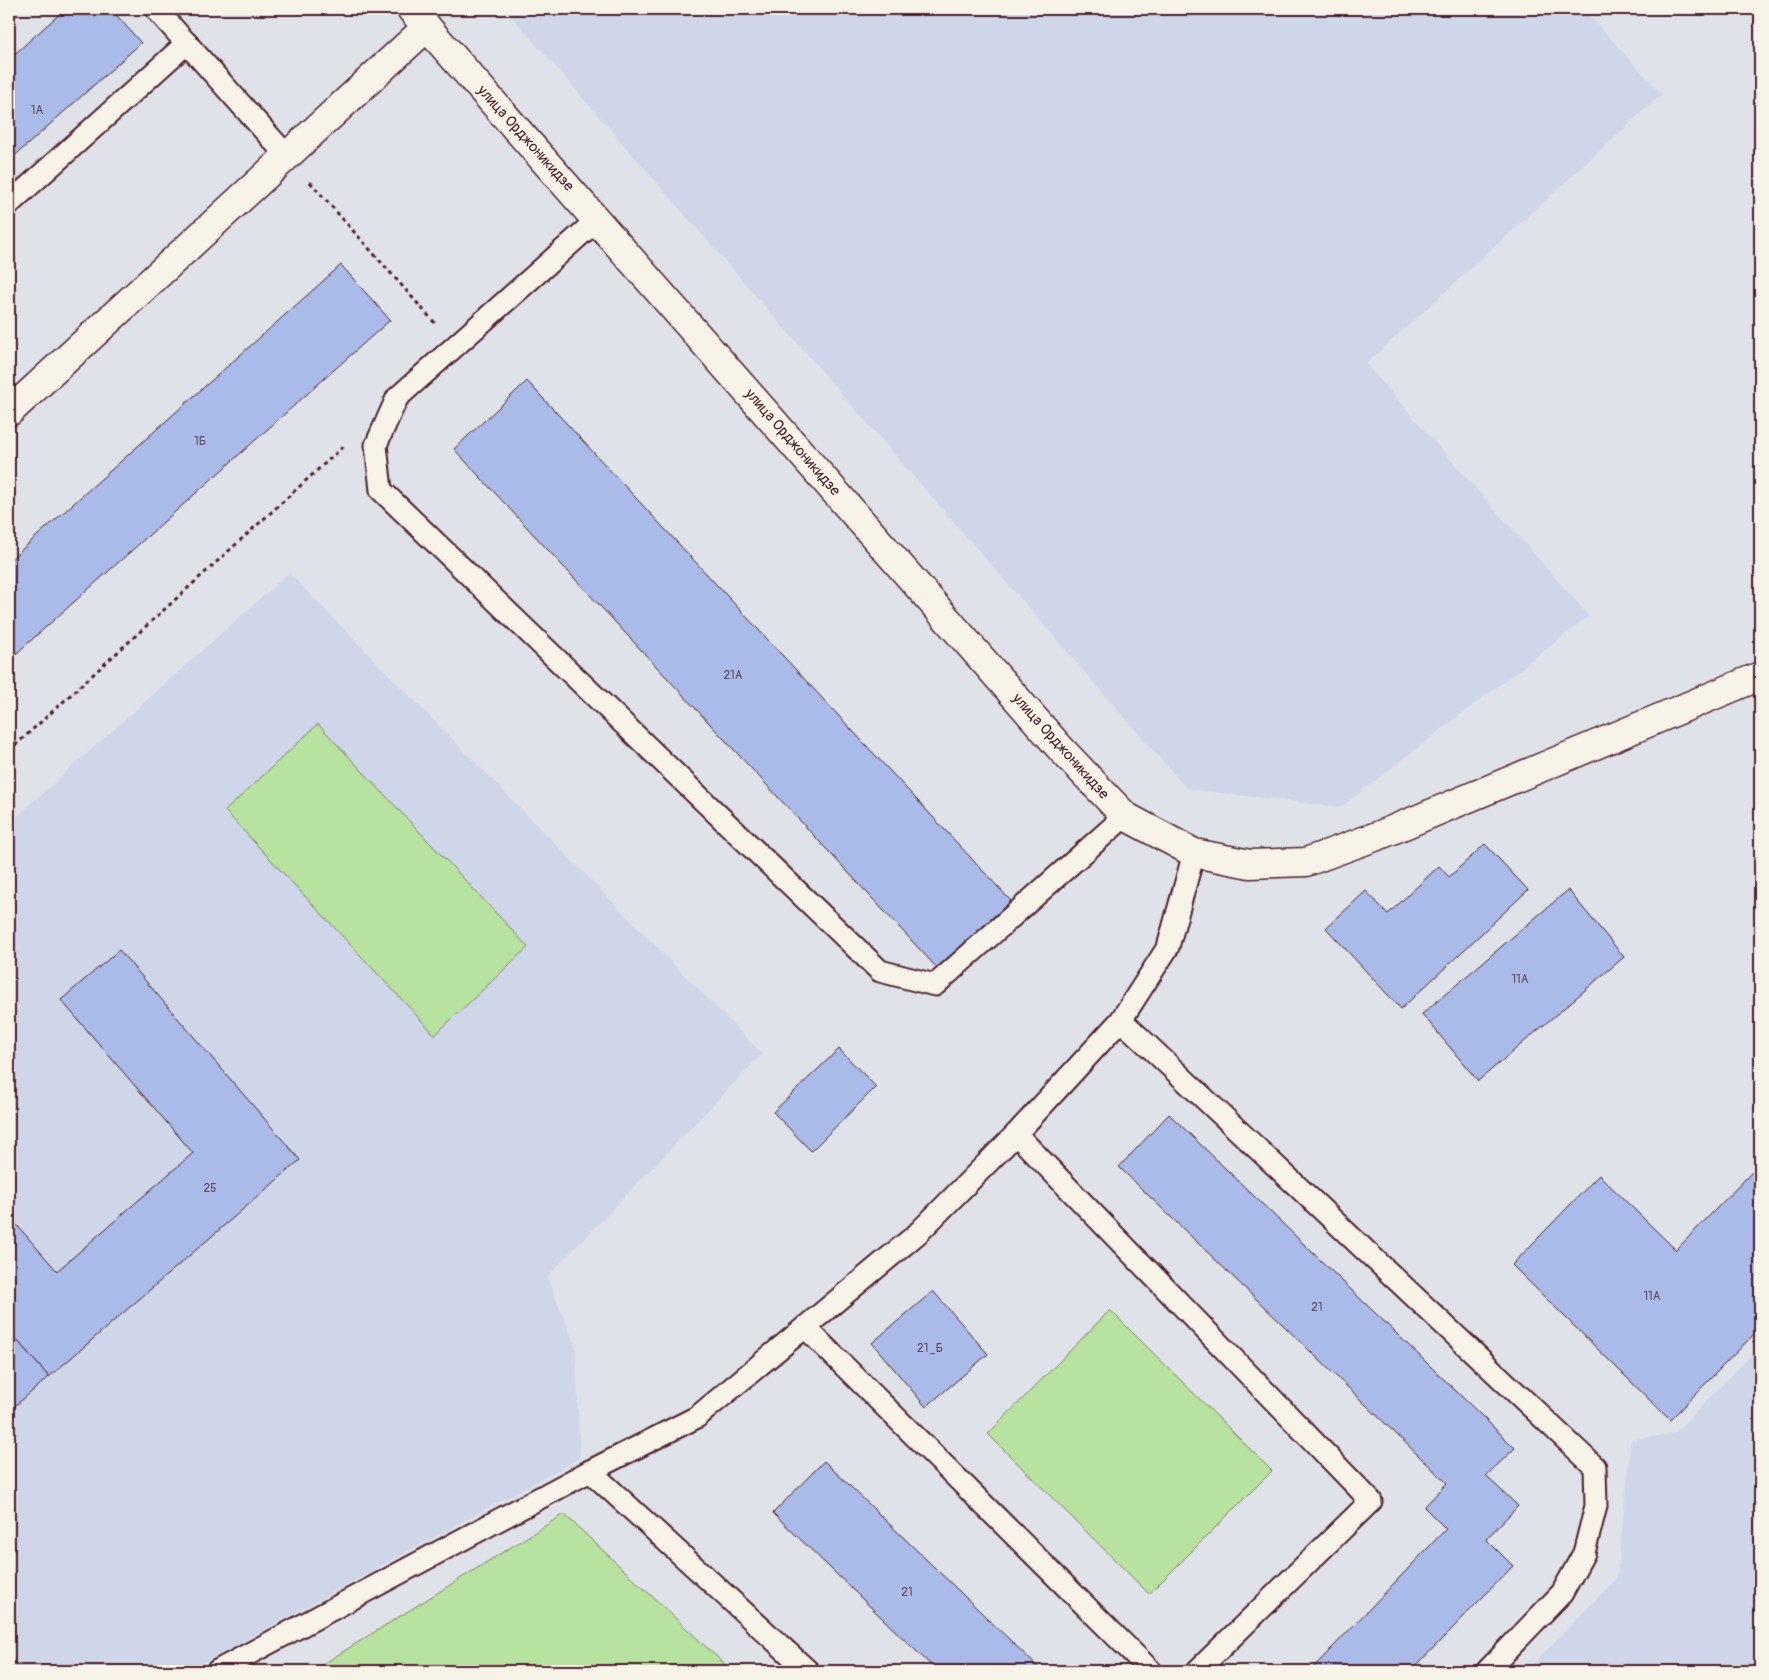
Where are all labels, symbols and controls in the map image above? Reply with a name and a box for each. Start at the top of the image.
street label: улица Орджоникидзе [472,81,579,196]
house number: 1А [31,103,43,118]
street label: улица Орджоникидзе [740,384,845,500]
house number: 1Б [194,434,206,449]
house number: 21А [723,668,743,683]
street label: улица Орджоникидзе [1007,689,1114,804]
house number: 11А [1511,972,1529,987]
house number: 25 [203,1181,217,1196]
house number: 11А [1643,1289,1661,1304]
house number: 21 [1311,1300,1323,1315]
house number: 21_Б [917,1341,943,1356]
house number: 21 [901,1585,913,1600]

